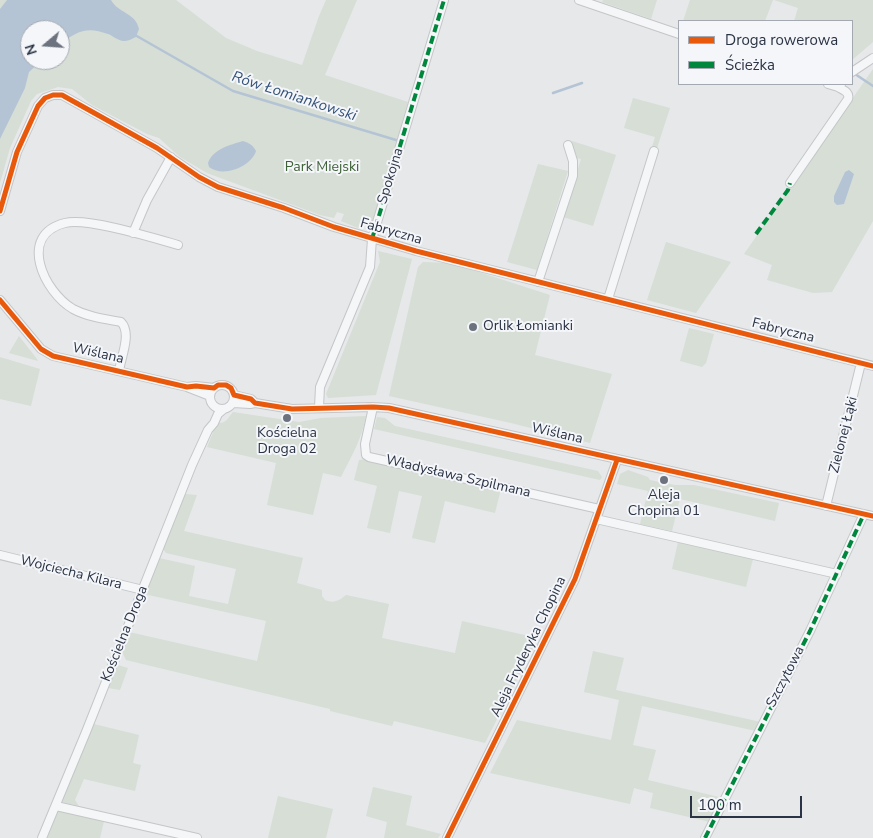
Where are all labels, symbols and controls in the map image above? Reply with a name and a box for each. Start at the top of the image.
north arrow [20,20,70,70]
legend [678,20,853,85]
text: Droga rowerowa [725,30,838,50]
text: N [21,42,42,57]
text: Ścieżka [725,55,775,75]
water label: Rów Łomiankowski [229,68,359,126]
street label: Spokojna [375,146,407,206]
park label: Park Miejski [285,160,359,176]
street label: Fabryczna [358,215,424,249]
street label: Fabryczna [750,315,816,347]
place label: Orlik Łomianki [483,319,573,335]
marker: Orlik Łomianki [467,321,479,333]
street label: Wiślana [71,340,125,368]
street label: Zielonej Łąki [826,395,862,475]
marker: Kościelna Droga 02 [281,412,293,424]
street label: Wiślana [530,420,584,448]
place label: Kościelna Droga 02 [257,426,317,458]
street label: Władysława Szpilmana [384,452,532,502]
marker: Aleja Chopina 01 [658,474,670,486]
place label: Aleja Chopina 01 [628,488,700,520]
street label: Wojciecha Kilara [18,552,124,594]
street label: Aleja Fryderyka Chopina [488,574,570,720]
street label: Kościelna Droga [98,584,152,684]
street label: Szczytowa [763,643,809,711]
scale bar [693,786,806,818]
text: 100 m [698,795,742,815]

